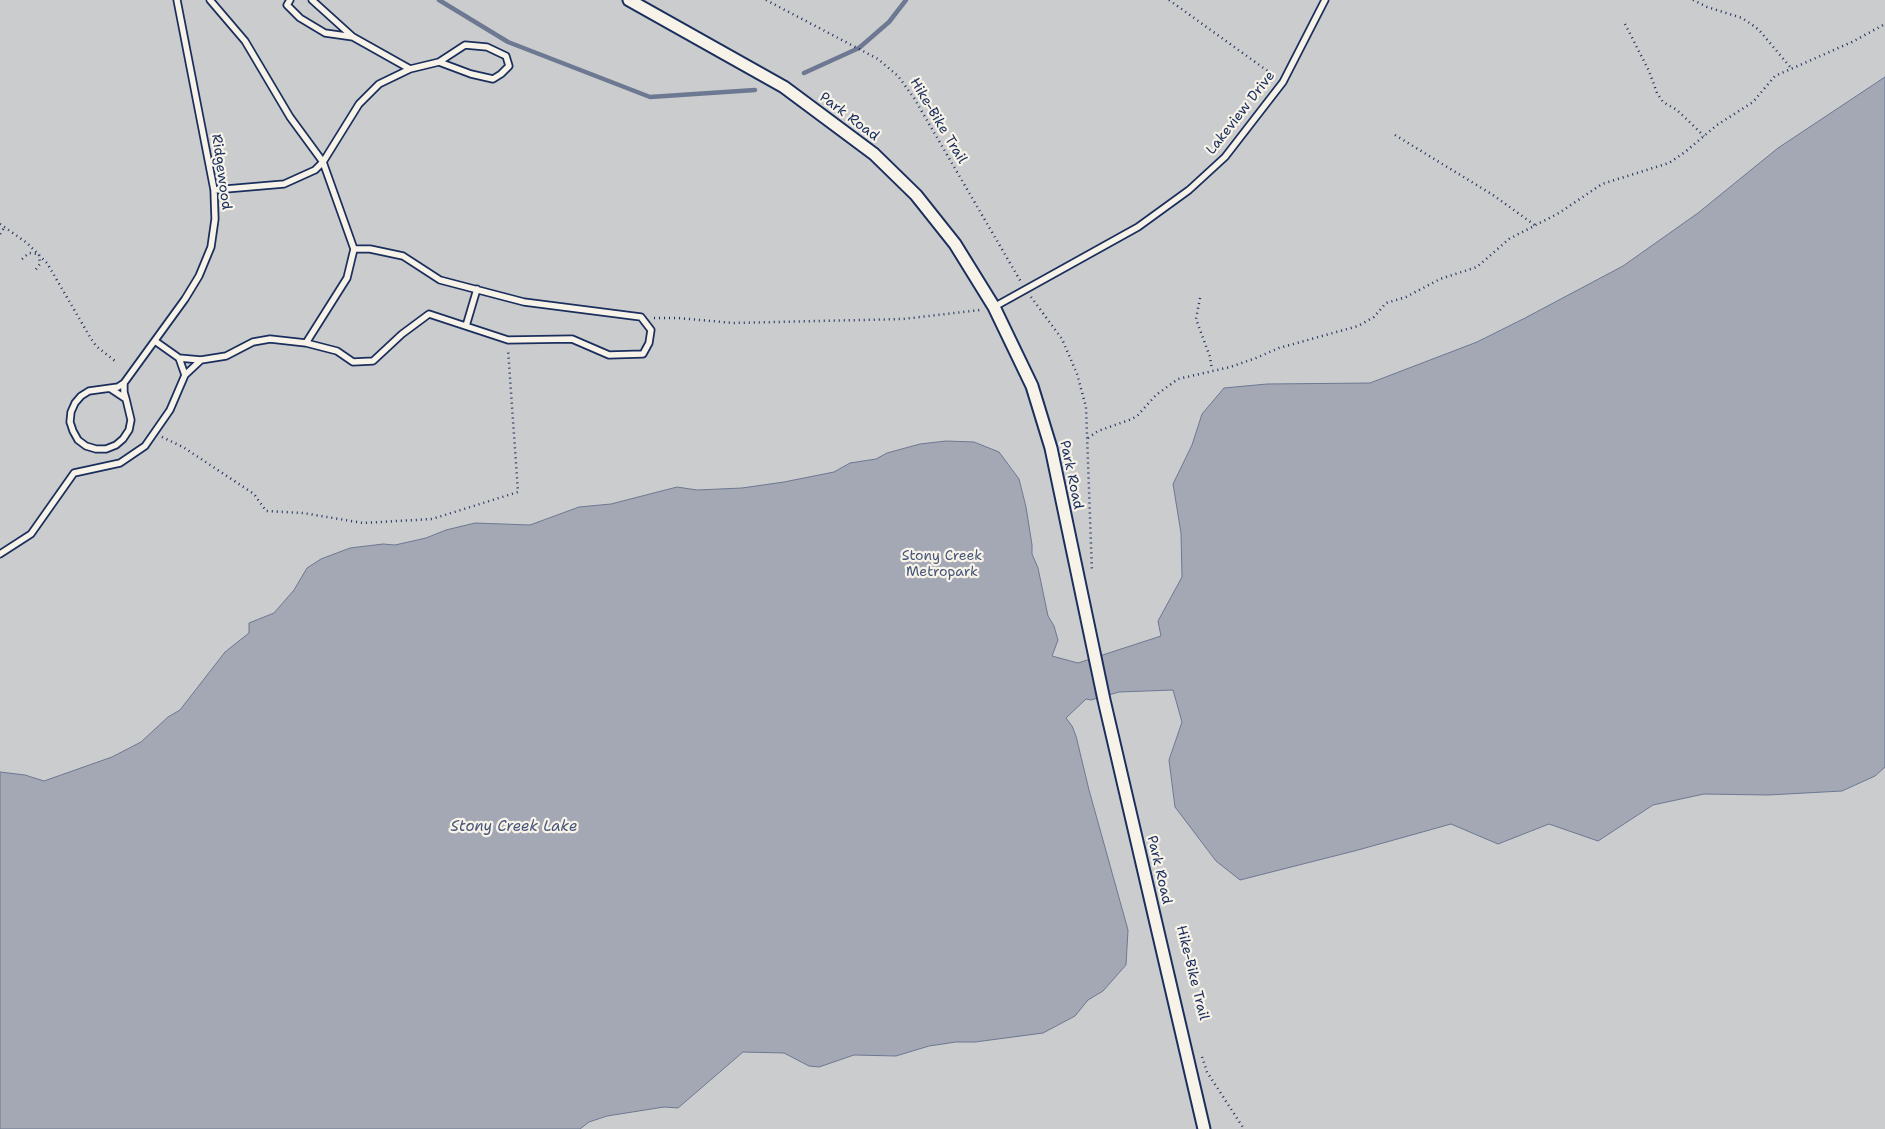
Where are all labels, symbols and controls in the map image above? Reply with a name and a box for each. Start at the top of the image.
street label: Lakeview Drive [1203,68,1279,158]
street label: Hike-Bike Trail [906,75,970,167]
street label: Park Road [816,89,882,145]
street label: Ridgewood [207,133,235,211]
street label: Park Road [1056,439,1086,511]
park label: Stony Creek Metropark [902,548,982,580]
water label: Stony Creek Lake [451,818,577,836]
street label: Park Road [1143,834,1175,906]
street label: Hike-Bike Trail [1172,924,1212,1022]

